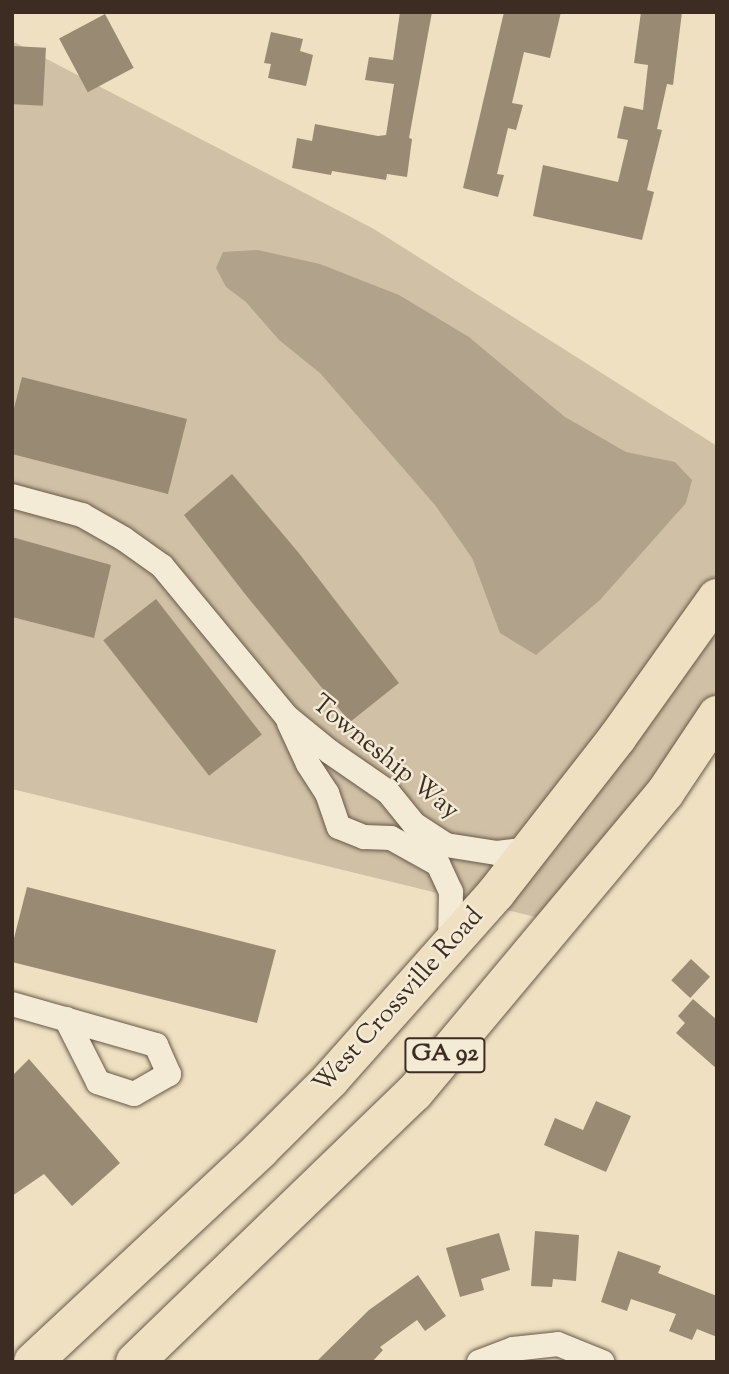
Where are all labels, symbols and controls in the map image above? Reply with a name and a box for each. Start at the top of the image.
street label: Towneship Way [305,689,465,827]
street label: West Crossville Road [307,902,491,1100]
road number: GA 92 [403,1035,487,1076]

